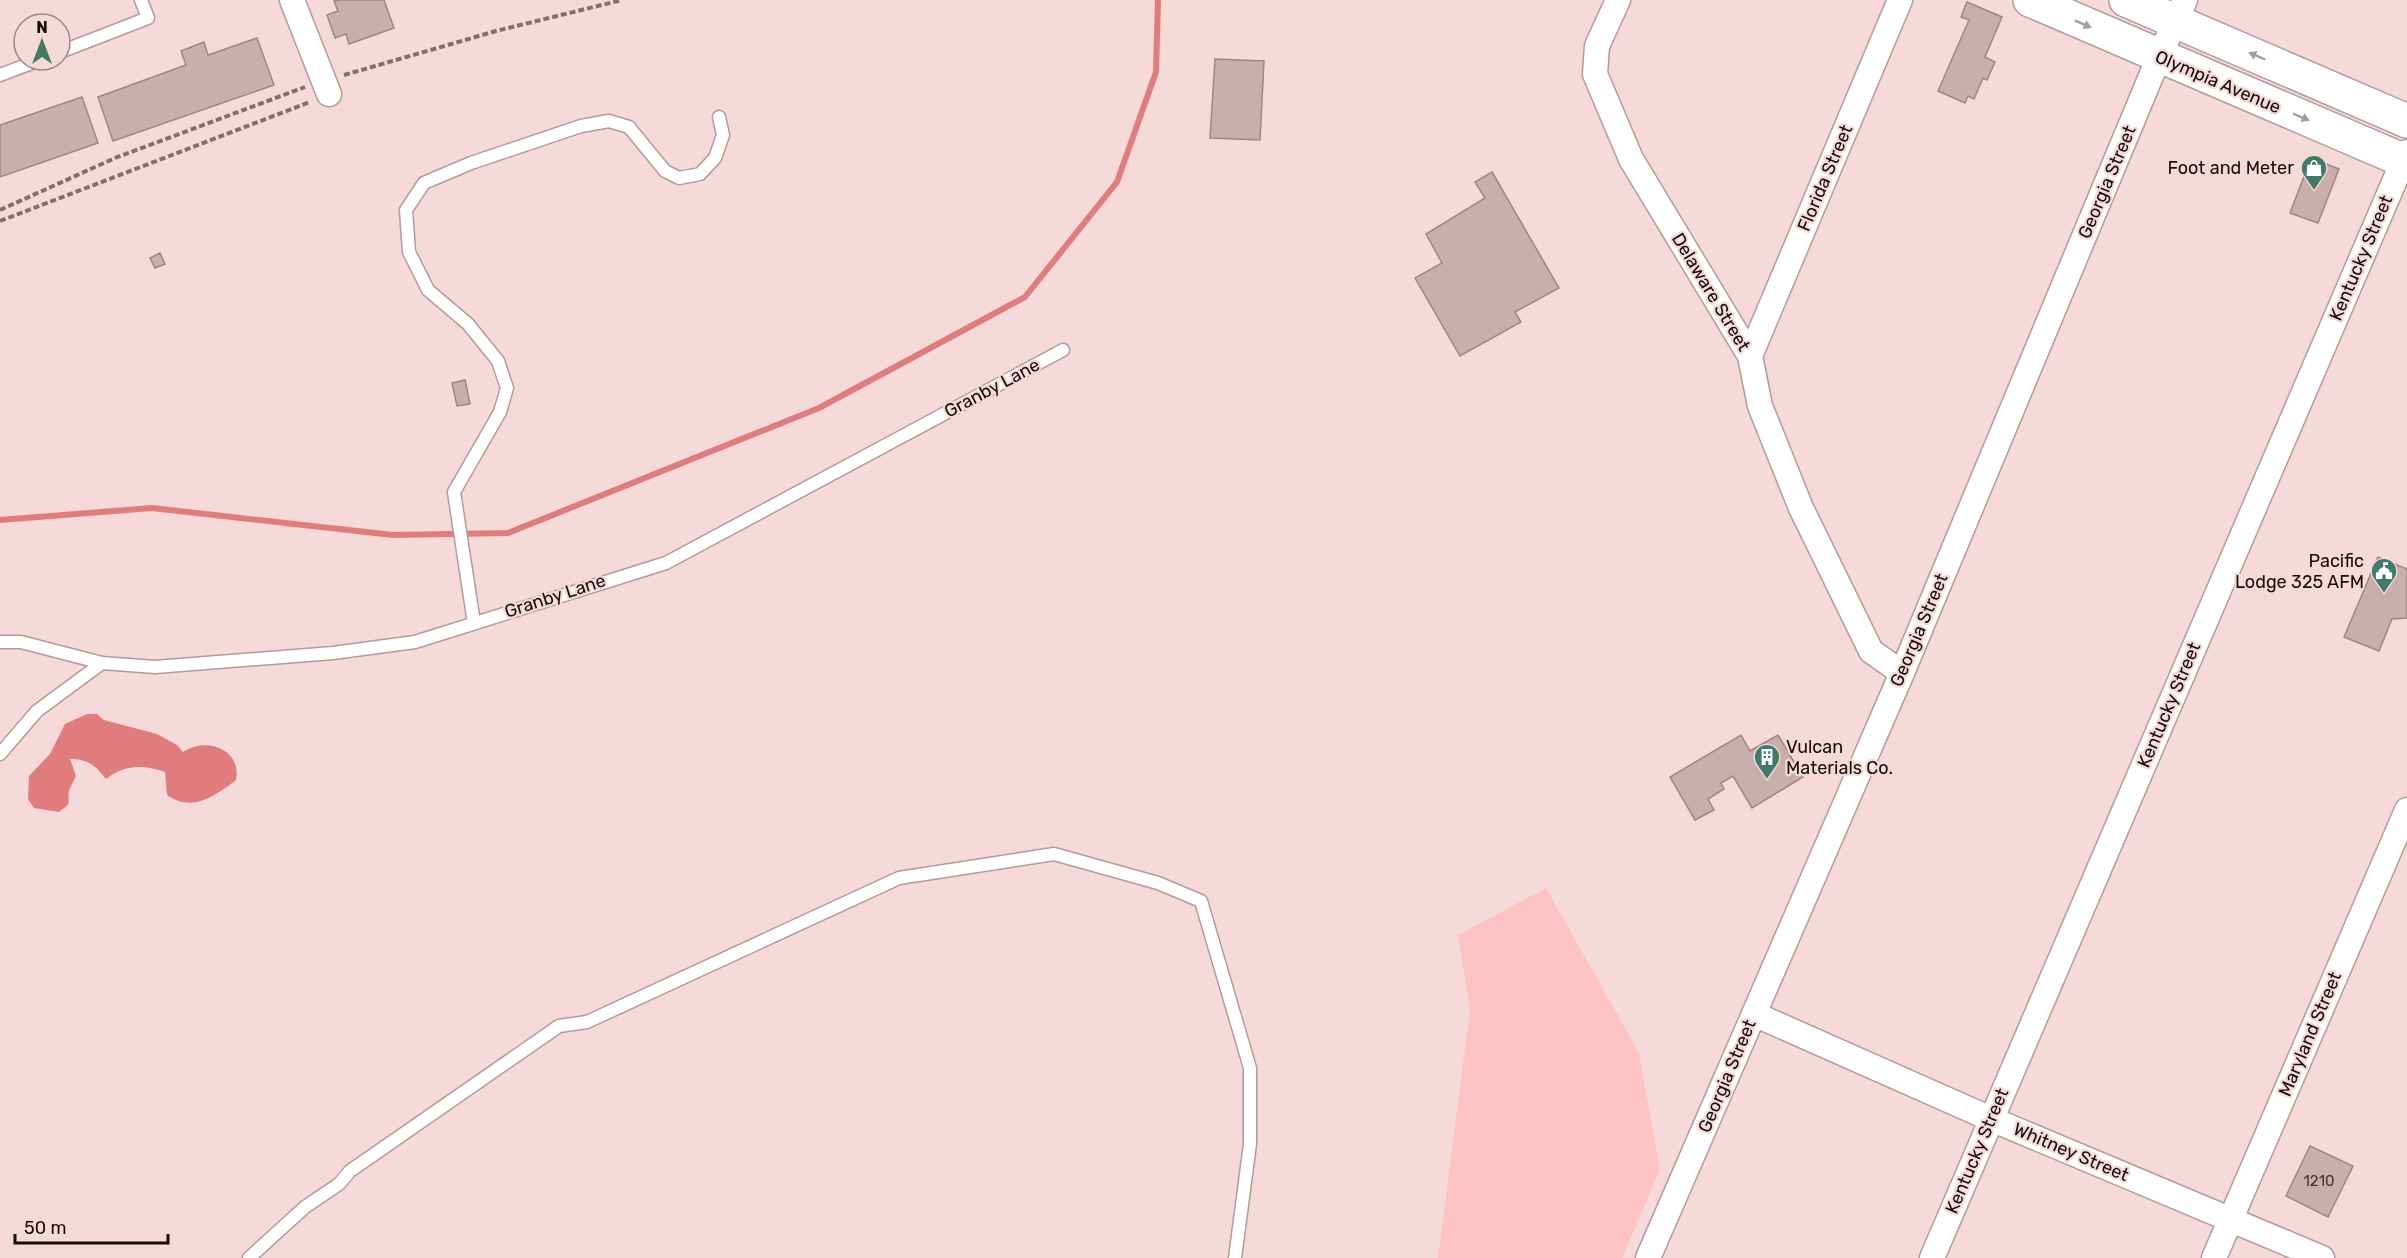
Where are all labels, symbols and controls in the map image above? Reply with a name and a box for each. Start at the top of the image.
north arrow [12,12,72,72]
text: N [36,18,48,37]
one-way arrow [2074,19,2092,29]
street label: Olympia Avenue [2152,46,2284,118]
one-way arrow [2247,51,2265,61]
one-way arrow [2292,113,2310,122]
street label: Florida Street [1793,121,1857,235]
street label: Georgia Street [2073,122,2141,242]
shop icon: Foot and Meter [2299,153,2329,191]
place label: Foot and Meter [2167,157,2294,179]
street label: Kentucky Street [2325,192,2397,324]
street label: Delaware Street [1667,229,1755,355]
street label: Granby Lane [940,354,1044,422]
place label: Pacific Lodge 325 AFM [2235,550,2364,593]
public building icon: Pacific Lodge 325 AFM [2369,556,2399,594]
street label: Granby Lane [502,569,608,623]
street label: Georgia Street [1885,570,1953,690]
street label: Kentucky Street [2133,639,2205,771]
place label: Vulcan Materials Co. [1786,736,1893,779]
building icon: Vulcan Materials Co. [1752,742,1782,780]
street label: Maryland Street [2274,968,2346,1100]
street label: Georgia Street [1693,1016,1761,1136]
street label: Kentucky Street [1941,1085,2013,1217]
street label: Whitney Street [2010,1118,2132,1186]
house number: 1210 [2303,1172,2335,1190]
scale bar [15,1207,168,1245]
text: 50 m [24,1217,67,1239]

